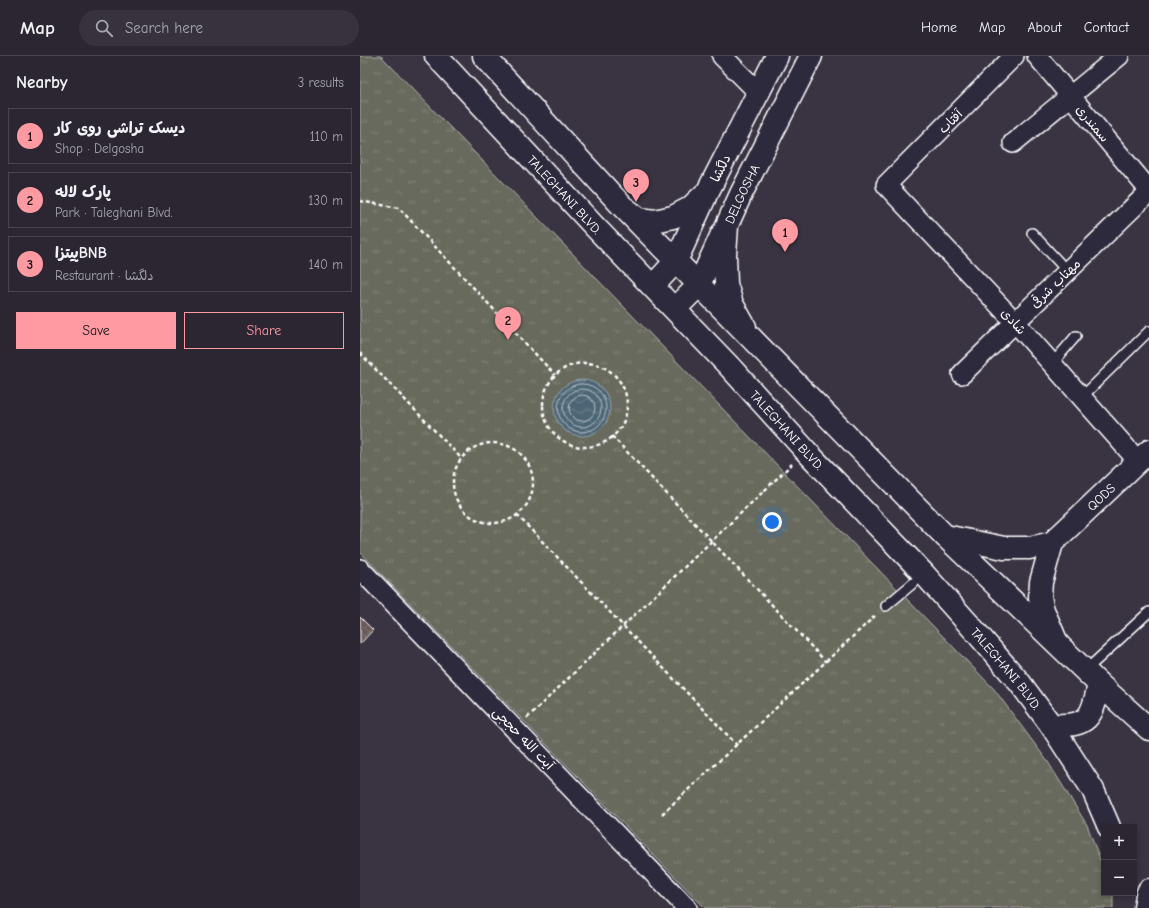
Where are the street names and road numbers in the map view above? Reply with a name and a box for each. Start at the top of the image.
street label: سمندری [1072,102,1112,145]
street label: آفتاب [935,106,967,137]
street label: TALEGHANI BLVD. [524,152,605,237]
street label: دلگشا [707,152,734,184]
street label: DELGOSHA [722,161,763,226]
street label: مهتاب شرقی [1026,255,1084,312]
street label: شادی [998,305,1029,337]
street label: TALEGHANI BLVD. [747,388,827,473]
street label: QODS [1084,480,1118,514]
street label: TALEGHANI BLVD. [968,625,1044,713]
street label: آیت الله حججی [489,704,558,775]

